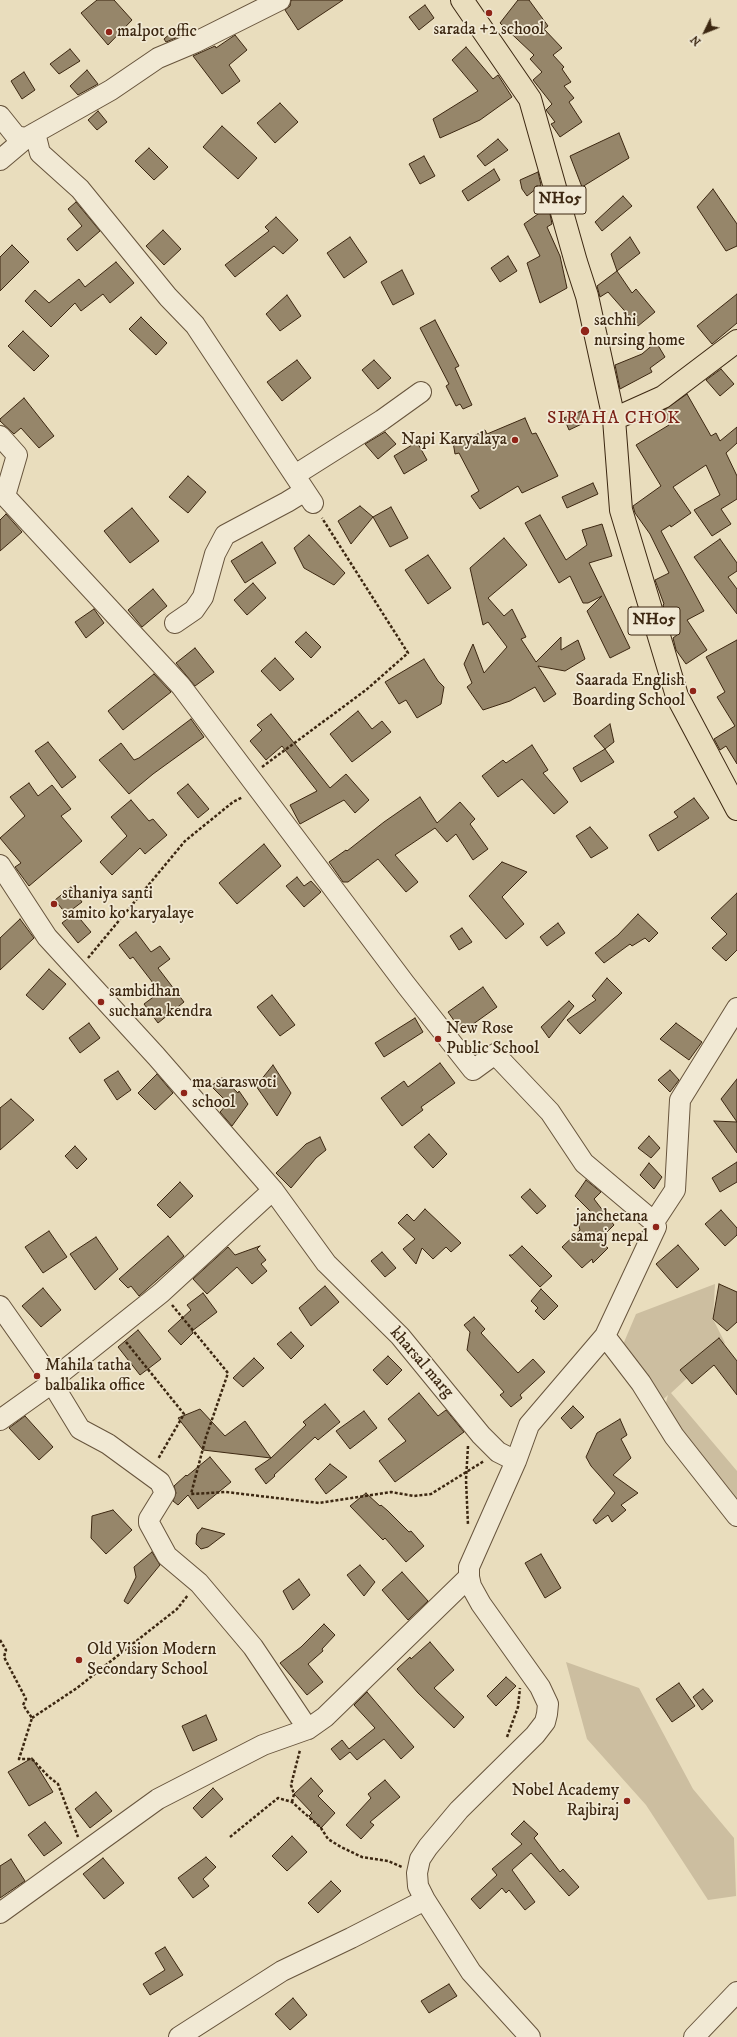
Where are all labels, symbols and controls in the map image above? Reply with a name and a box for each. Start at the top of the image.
marker: sarada +2 school [484,8,494,18]
north arrow [685,12,725,52]
place label: sarada +2 school [434,20,544,40]
place label: malpot offic [117,22,197,42]
marker: malpot offic [104,27,114,37]
text: N [688,32,704,48]
road number: NH05 [534,186,586,214]
place label: sachhi nursing home [594,311,685,351]
marker: sachhi nursing home [579,325,591,337]
district label: SIRAHA CHOK [547,408,681,430]
place label: Napi Karyalaya [401,430,507,450]
marker: Napi Karyalaya [510,435,520,445]
road number: NH05 [628,607,680,635]
place label: Saarada English Boarding School [572,671,685,711]
marker: Saarada English Boarding School [688,686,698,696]
place label: sthaniya santi samito ko karyalaye [62,884,194,924]
marker: sthaniya santi samito ko karyalaye [49,899,59,909]
place label: sambidhan suchana kendra [109,982,212,1022]
marker: sambidhan suchana kendra [96,997,106,1007]
place label: New Rose Public School [446,1019,539,1059]
marker: New Rose Public School [433,1034,443,1044]
place label: ma saraswoti school [192,1073,277,1113]
marker: ma saraswoti school [179,1088,189,1098]
place label: janchetana samaj nepal [571,1207,648,1247]
marker: janchetana samaj nepal [651,1222,661,1232]
street label: kharsal marg [385,1323,457,1403]
place label: Mahila tatha balbalika office [45,1356,145,1396]
marker: Mahila tatha balbalika office [32,1371,42,1381]
place label: Old Vision Modern Secondary School [87,1640,216,1680]
marker: Old Vision Modern Secondary School [74,1655,84,1665]
place label: Nobel Academy Rajbiraj [512,1781,619,1821]
marker: Nobel Academy Rajbiraj [622,1796,632,1806]

